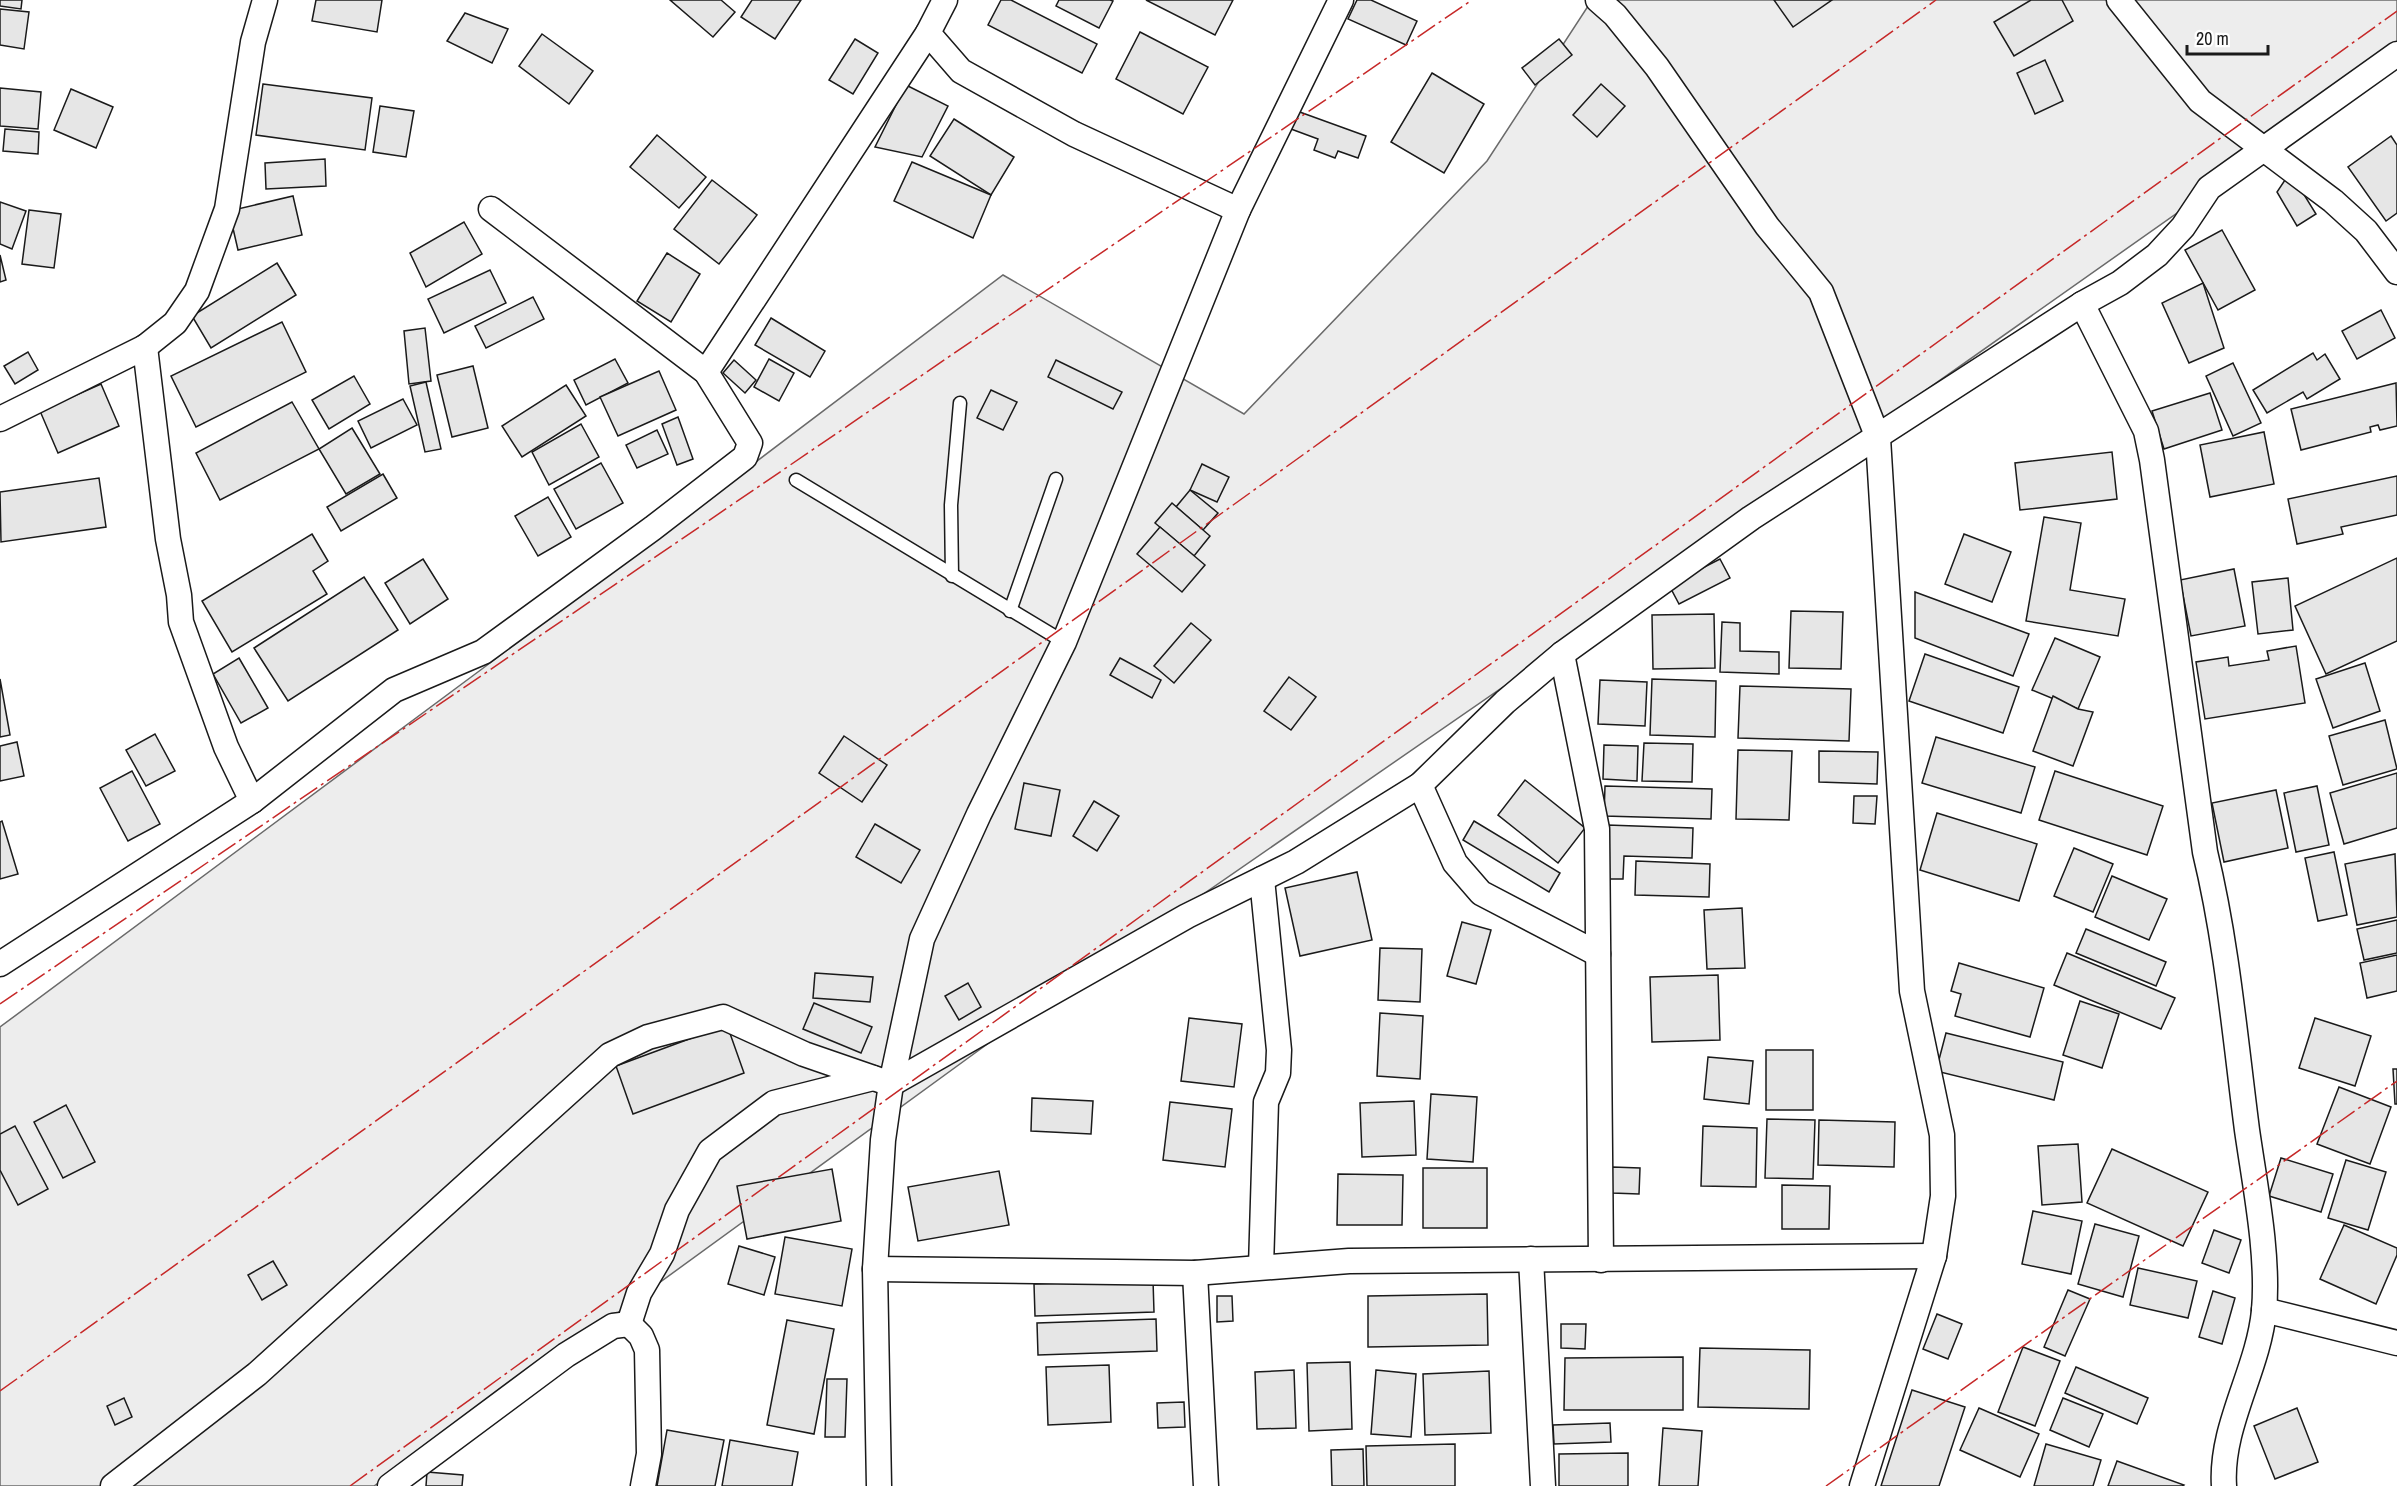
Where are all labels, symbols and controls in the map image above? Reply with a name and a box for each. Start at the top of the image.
scale bar [2187,18,2268,56]
text: 20 m [2196,26,2229,51]

